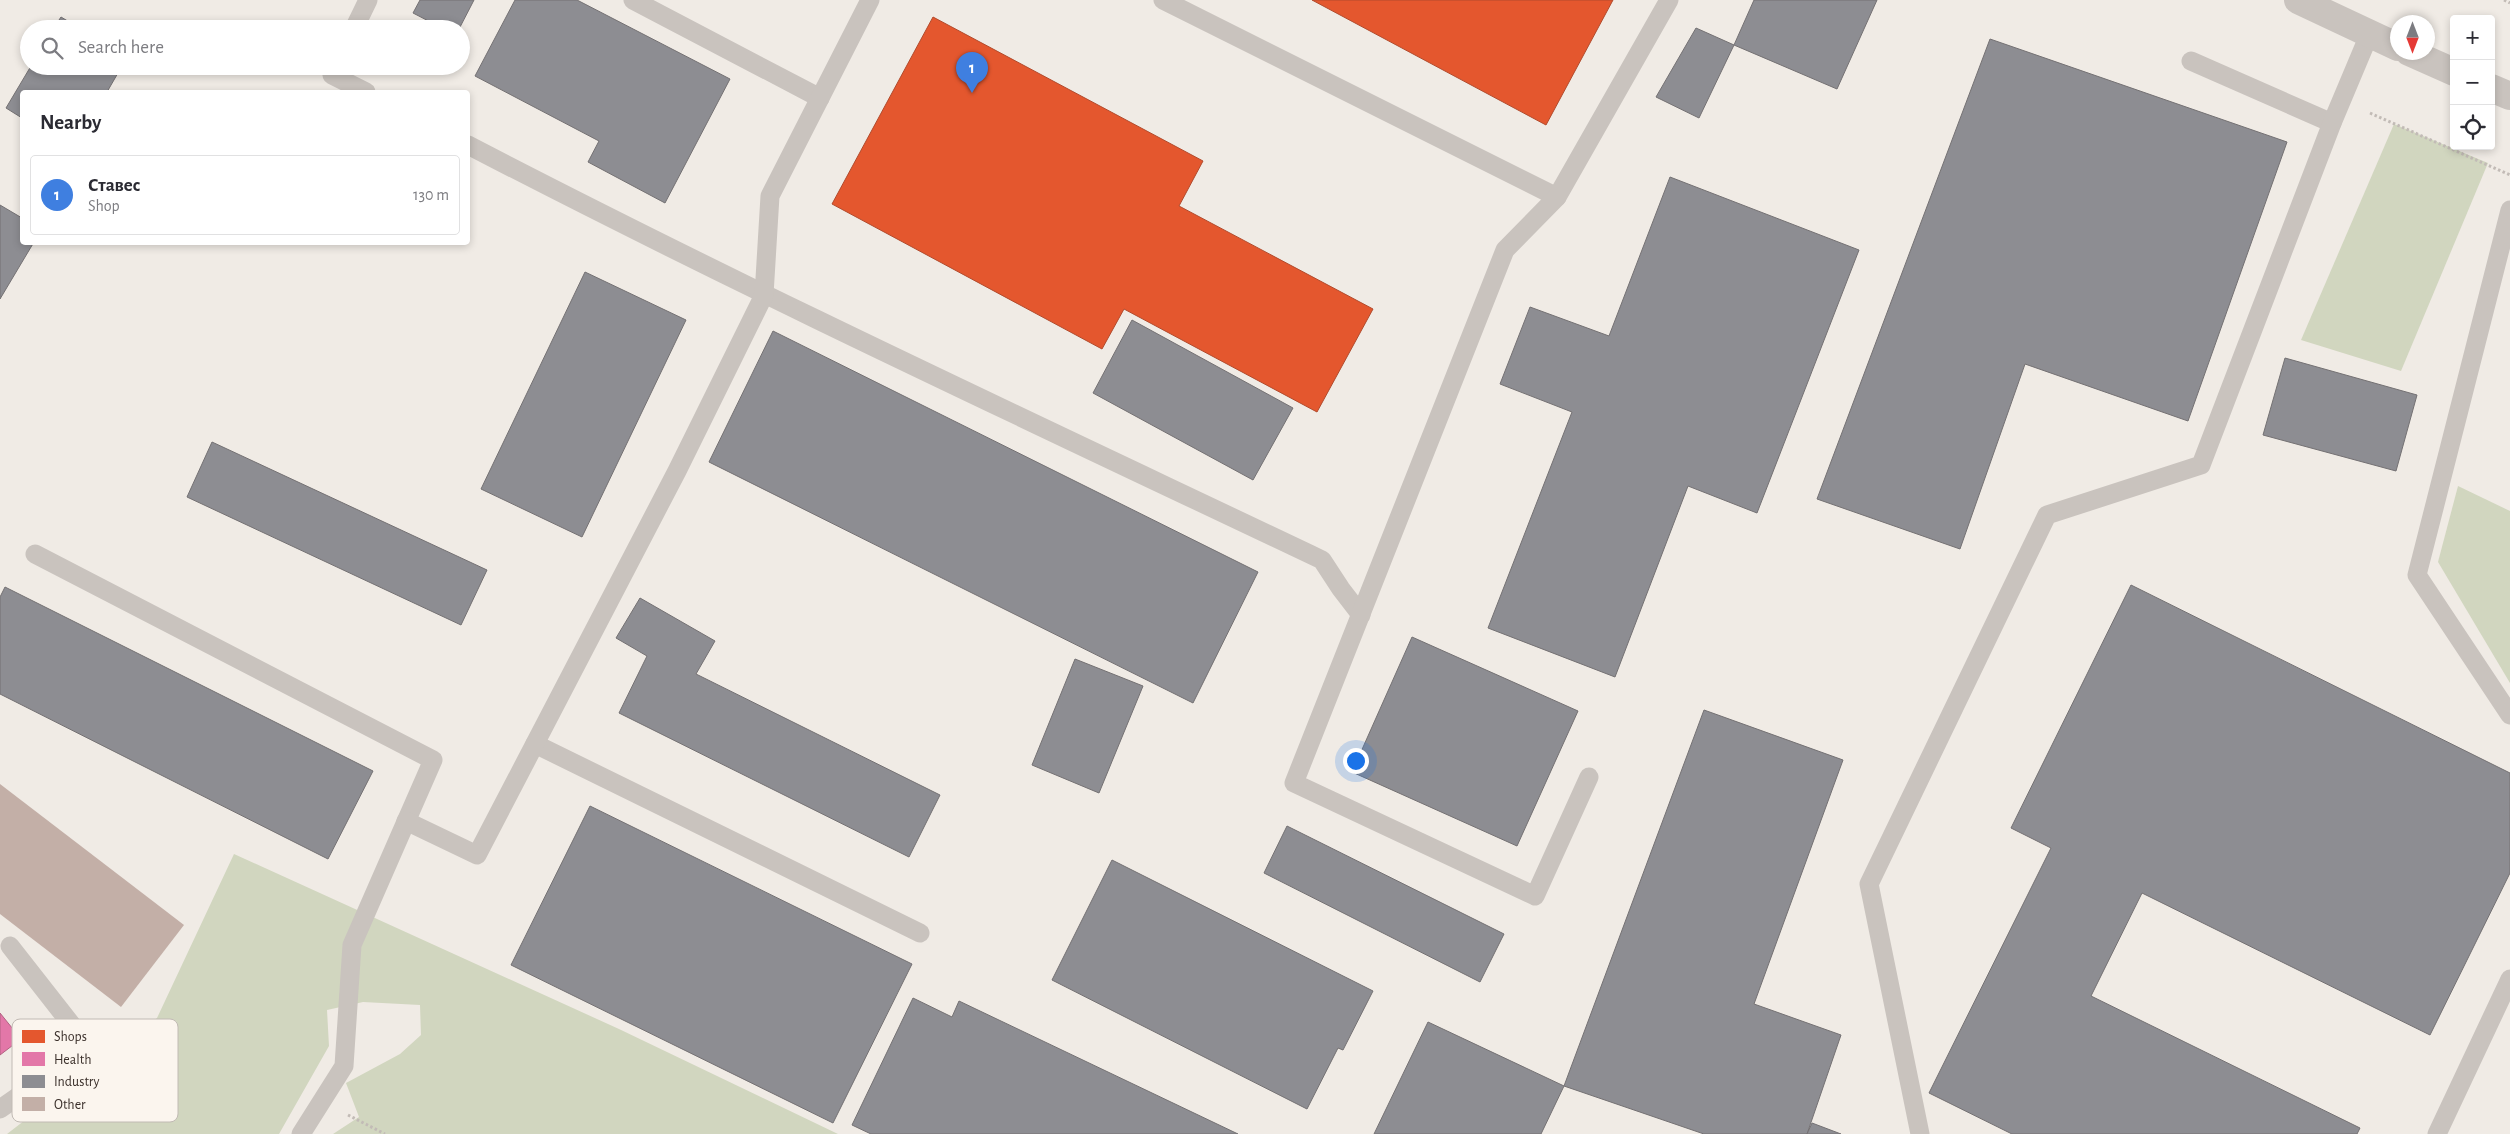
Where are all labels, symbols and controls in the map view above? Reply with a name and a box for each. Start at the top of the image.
north arrow [2390,15,2435,60]
map controls [2450,15,2495,150]
button: + [2450,15,2495,60]
search box [20,20,470,75]
icon: search [38,34,66,62]
text: Search here [78,38,164,57]
pin: 1 [956,52,988,93]
button: − [2450,60,2495,105]
button: locate [2450,105,2495,150]
text: Nearby [40,112,101,133]
text: Ставес [88,176,140,195]
text: 1 [54,187,60,203]
text: 130 m [413,187,449,203]
text: Shop [88,198,120,214]
your location [1343,748,1369,774]
legend [12,1019,178,1122]
text: Shops [54,1030,87,1044]
text: Health [54,1053,91,1067]
text: Industry [54,1075,100,1089]
text: Other [54,1098,86,1112]

